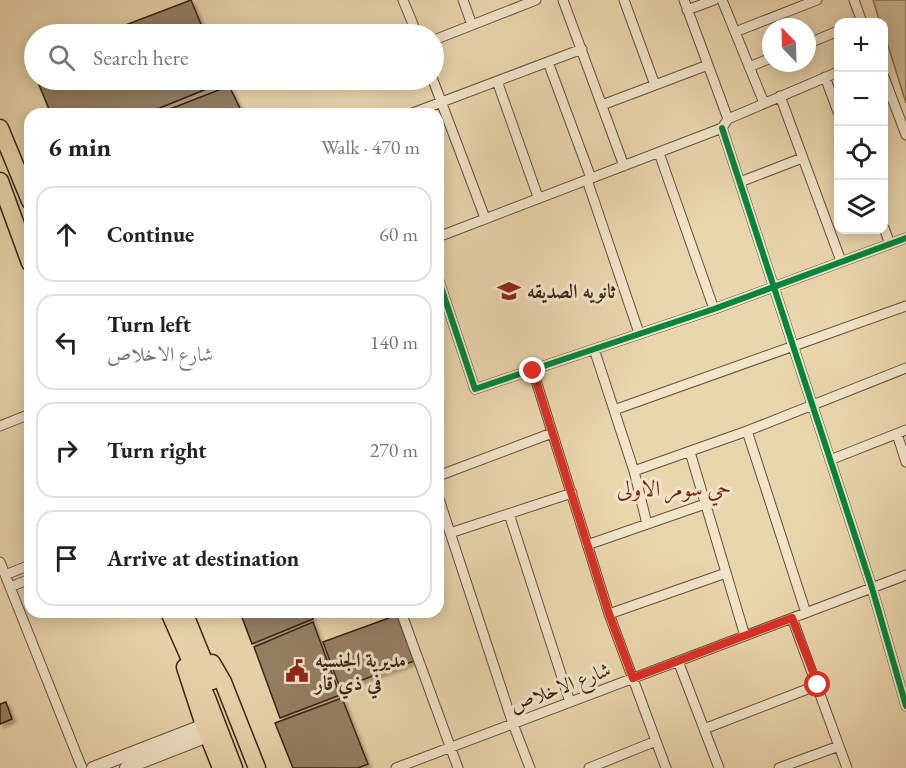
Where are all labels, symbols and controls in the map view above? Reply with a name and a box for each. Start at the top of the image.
north arrow [762,18,816,72]
map controls [834,18,888,234]
button: + [834,18,888,72]
search box [24,24,444,90]
icon: search [45,41,78,74]
text: Search here [93,43,188,72]
button: − [834,72,888,126]
button: locate [834,126,888,180]
text: 6 min [48,130,111,164]
text: Walk · 470 m [321,134,420,160]
button: layers [834,180,888,234]
icon: ahead [50,218,83,251]
text: Continue [107,220,194,249]
text: 60 m [379,221,418,247]
school or university icon: ثانويه الصديقه [496,278,522,304]
place label: ثانويه الصديقه [527,278,616,304]
text: Turn left [107,310,191,339]
icon: left [50,326,83,359]
text: 140 m [370,329,418,355]
text: شارع الاخلاص [107,341,213,367]
route end [519,357,545,383]
icon: right [50,434,83,467]
text: Turn right [107,436,206,465]
text: 270 m [370,437,418,463]
district label: حي سومر الاولى [617,474,731,507]
icon: arrive [50,542,83,575]
text: Arrive at destination [107,544,299,573]
place label: مديرية الجنسيه في ذي قار [313,647,406,700]
street label: شارع الاخلاص [506,656,616,723]
public building icon: مديرية الجنسيه في ذي قار [284,658,310,684]
route start [804,671,830,697]

